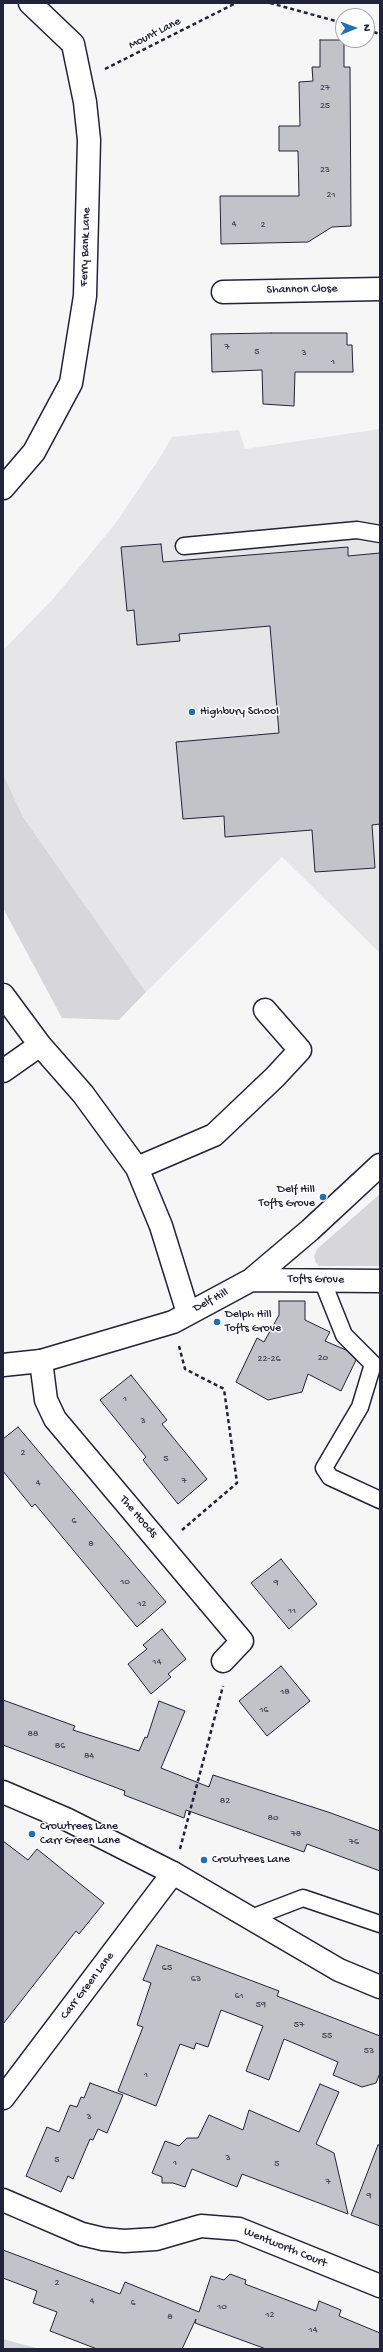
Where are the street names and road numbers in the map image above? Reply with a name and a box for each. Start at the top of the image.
street label: Mount Lane [127,15,183,53]
street label: Ferry Bank Lane [77,207,95,287]
street label: Shannon Close [266,282,338,298]
street label: Tofts Grove [288,1272,344,1288]
street label: Delf Hill [191,1286,231,1316]
street label: The Hoods [116,1493,160,1541]
street label: Carr Green Lane [58,1950,118,2022]
street label: Wentworth Court [241,2225,329,2271]

